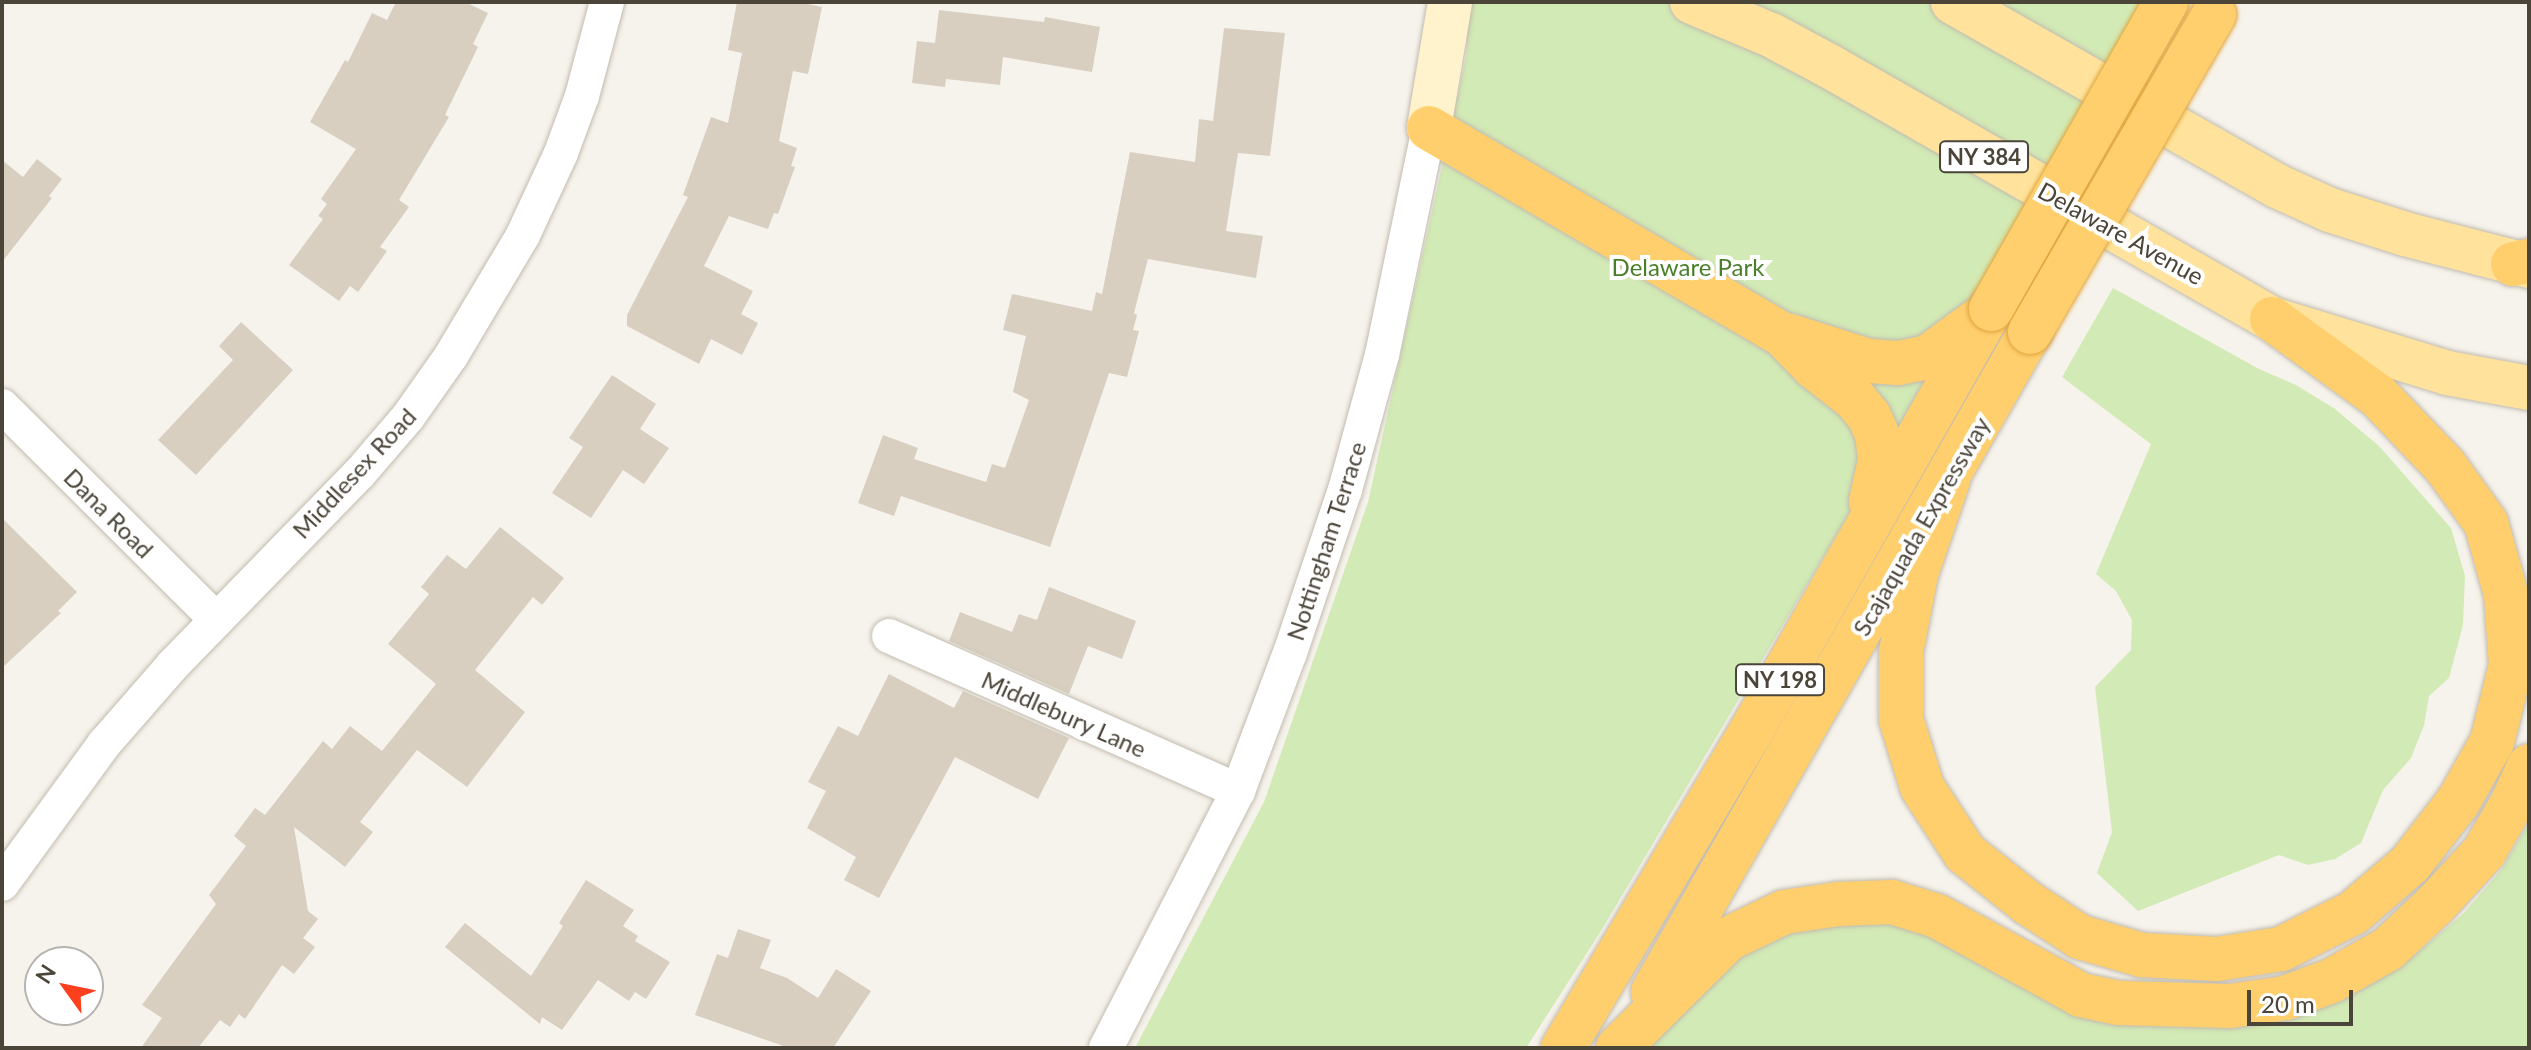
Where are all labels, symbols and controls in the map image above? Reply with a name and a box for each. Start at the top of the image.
road number: NY 384 [1938,139,2030,175]
street label: Delaware Avenue [2033,175,2209,291]
park label: Delaware Park [1612,253,1764,281]
street label: Middlesex Road [286,402,422,544]
street label: Scajaquada Expressway [1847,411,1995,641]
street label: Nottingham Terrace [1280,438,1372,644]
street label: Dana Road [58,462,160,564]
road number: NY 198 [1734,662,1826,698]
street label: Middlebury Lane [977,665,1151,763]
north arrow [24,946,104,1026]
text: N [29,959,61,988]
scale bar [2251,974,2357,1024]
text: 20 m [2261,989,2315,1018]

